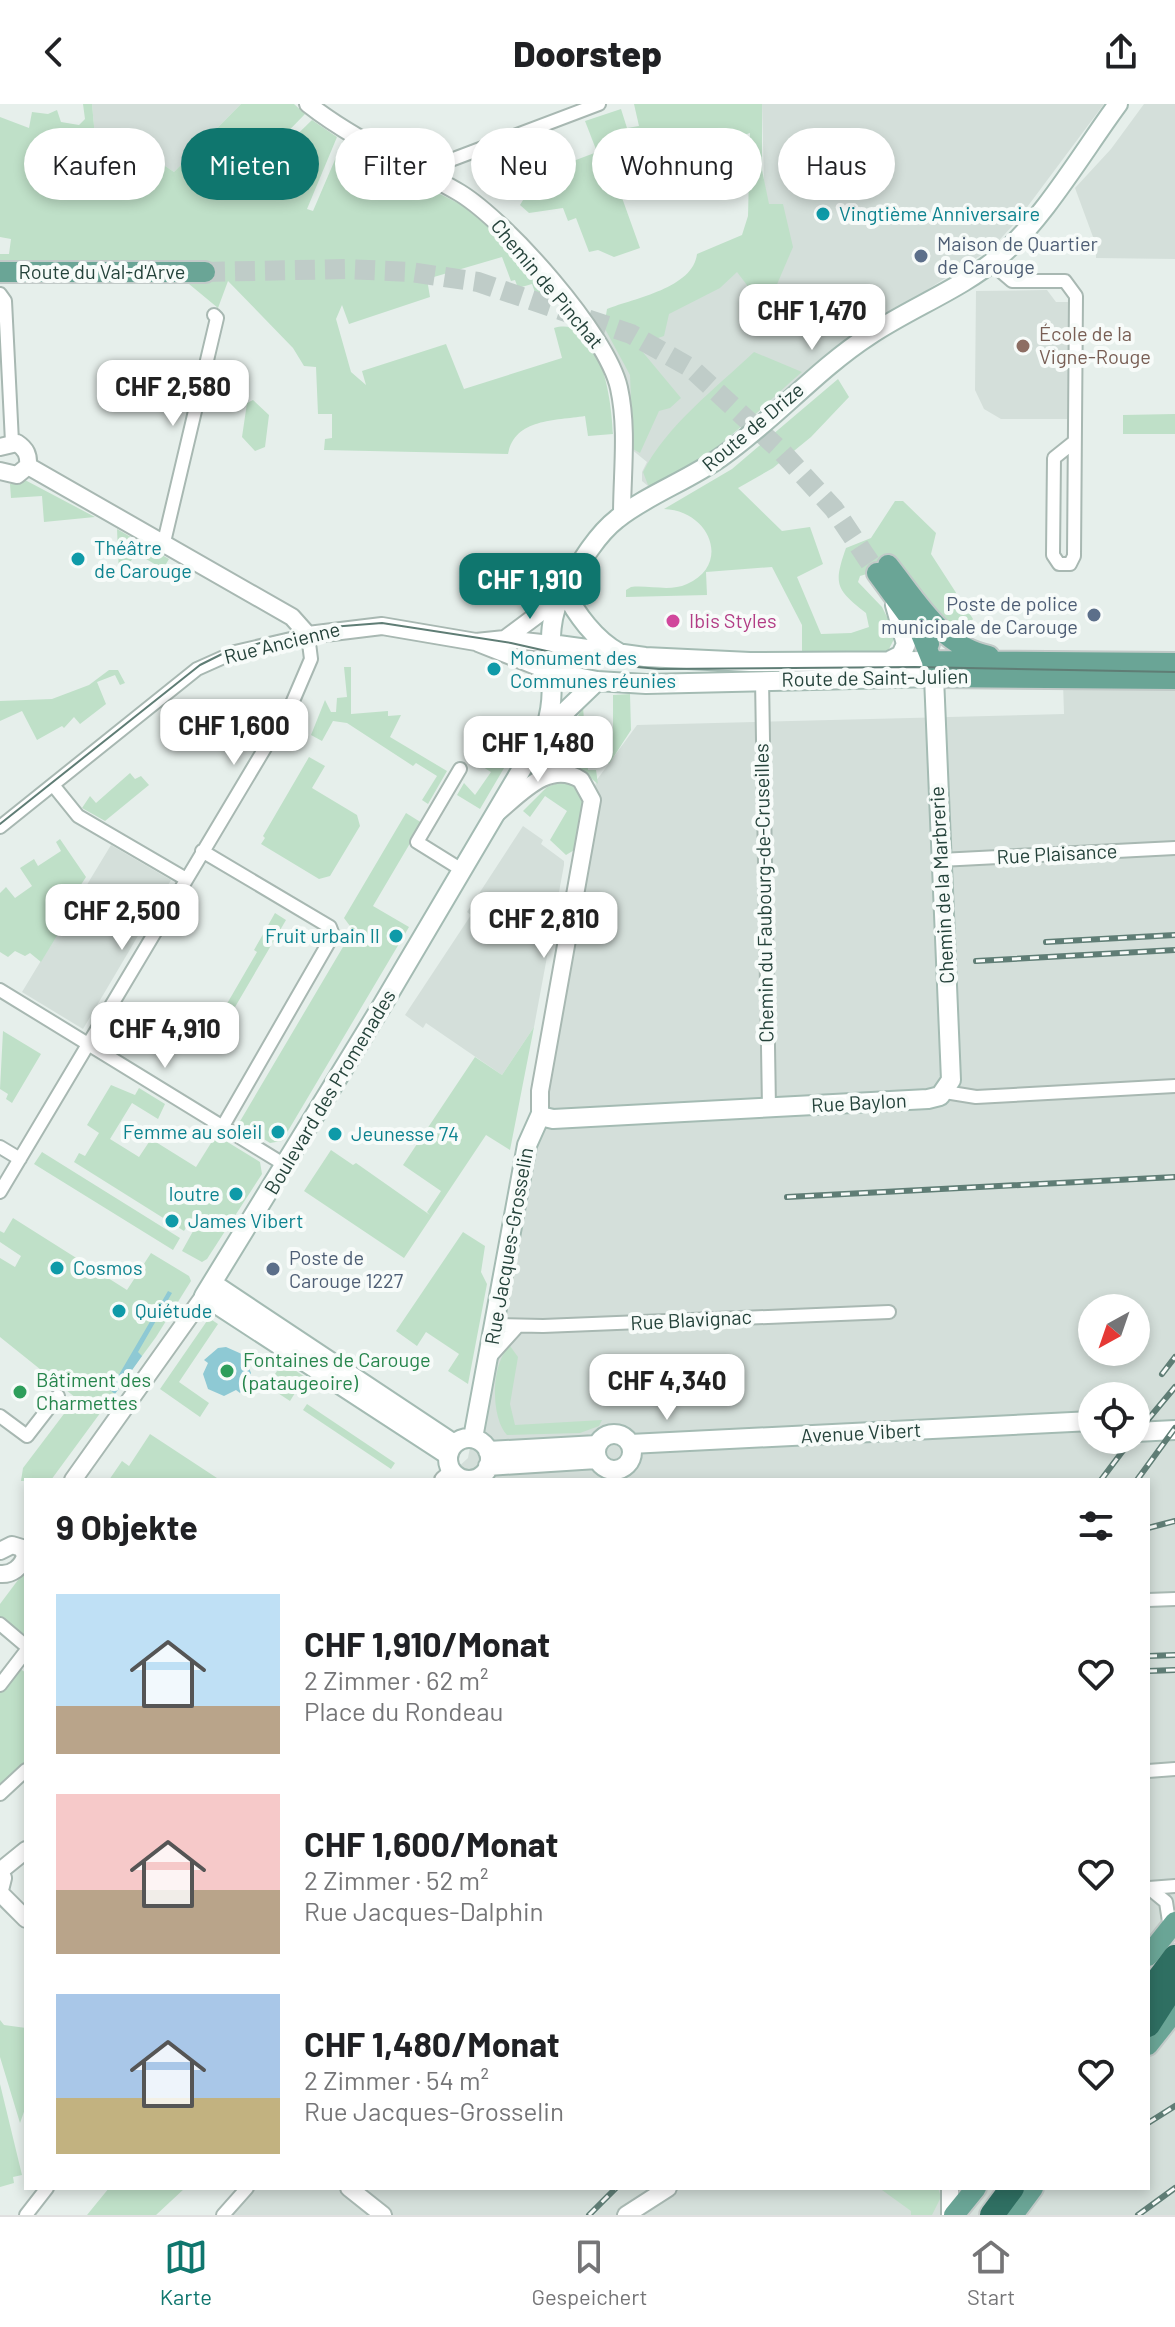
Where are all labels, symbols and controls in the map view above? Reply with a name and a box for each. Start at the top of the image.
icon: back [32,30,76,74]
icon: share [1099,30,1143,74]
text: Doorstep [513,31,662,74]
chip: Kaufen [24,128,165,200]
chip: Mieten [181,128,319,200]
chip: Filter [335,128,455,200]
chip: Neu [471,128,576,200]
chip: Wohnung [592,128,762,200]
chip: Haus [778,128,895,200]
place label: Vingtième Anniversaire [839,201,1040,225]
marker: Vingtième Anniversaire [814,205,832,223]
street label: Chemin de Pinchat [487,214,609,353]
place label: Maison de Quartier de Carouge [937,231,1098,278]
marker: Maison de Quartier de Carouge [912,247,930,265]
street label: Route du Val-d'Arve [19,259,185,283]
pin: CHF 1,470 [720,284,904,352]
text: CHF 1,470 [757,294,867,325]
place label: École de la Vigne-Rouge [1039,321,1151,368]
marker: École de la Vigne-Rouge [1014,337,1032,355]
pin: CHF 2,580 [81,360,265,428]
text: CHF 2,580 [115,370,231,401]
street label: Route de Drize [697,377,808,476]
place label: Théâtre de Carouge [94,535,192,582]
marker: Théâtre de Carouge [69,550,87,568]
pin: CHF 1,910 [438,553,622,621]
text: CHF 1,910 [477,563,583,594]
place label: Poste de police municipale de Carouge [881,591,1078,638]
marker: Poste de police municipale de Carouge [1085,606,1103,624]
place label: Ibis Styles [689,608,777,632]
marker: Ibis Styles [664,612,682,630]
street label: Rue Ancienne [221,616,342,668]
place label: Monument des Communes réunies [510,645,676,692]
marker: Monument des Communes réunies [485,660,503,678]
street label: Route de Saint-Julien [781,663,969,691]
pin: CHF 1,600 [142,699,326,767]
text: CHF 1,600 [178,709,290,740]
pin: CHF 1,480 [446,716,630,784]
text: CHF 1,480 [482,726,594,757]
street label: Chemin du Faubourg-de-Cruseilles [748,743,778,1043]
street label: Chemin de la Marbrerie [924,786,958,984]
street label: Rue Plaisance [996,838,1118,868]
pin: CHF 2,500 [30,884,214,952]
pin: CHF 2,810 [452,892,636,960]
text: CHF 2,500 [63,894,181,925]
text: CHF 2,810 [488,902,600,933]
place label: Fruit urbain II [265,923,380,947]
marker: Fruit urbain II [387,927,405,945]
street label: Boulevard des Promenades [258,985,400,1198]
pin: CHF 4,910 [73,1002,257,1070]
text: CHF 4,910 [109,1012,221,1043]
street label: Rue Baylon [811,1088,907,1116]
place label: Femme au soleil [123,1119,262,1143]
place label: Jeunesse 74 [351,1121,459,1145]
marker: Femme au soleil [269,1123,287,1141]
marker: Jeunesse 74 [326,1125,344,1143]
street label: Rue Jacques-Grosselin [479,1145,537,1346]
place label: loutre [169,1181,220,1205]
marker: loutre [227,1185,245,1203]
place label: James Vibert [188,1208,303,1232]
marker: James Vibert [163,1212,181,1230]
place label: Poste de Carouge 1227 [289,1245,404,1292]
place label: Cosmos [73,1255,143,1279]
marker: Cosmos [48,1259,66,1277]
marker: Poste de Carouge 1227 [264,1260,282,1278]
north arrow [1078,1294,1150,1366]
map controls [1078,1294,1150,1454]
place label: Quiétude [135,1298,212,1322]
marker: Quiétude [110,1302,128,1320]
street label: Rue Blavignac [630,1304,752,1334]
place label: Fontaines de Carouge (pataugeoire) [242,1347,431,1394]
pin: CHF 4,340 [575,1354,759,1422]
marker: Fontaines de Carouge (pataugeoire) [218,1362,236,1380]
text: CHF 4,340 [607,1364,727,1395]
place label: Bâtiment des Charmettes [36,1367,151,1414]
button: locate [1078,1382,1150,1454]
marker: Bâtiment des Charmettes [11,1383,29,1401]
street label: Avenue Vibert [800,1417,922,1447]
icon: filters [1074,1504,1118,1548]
text: 9 Objekte [56,1506,198,1547]
text: CHF 1,910/Monat [304,1623,550,1664]
icon: home [120,1626,216,1722]
icon: heart [1074,1652,1118,1696]
text: 2 Zimmer · 62 m² [304,1664,489,1695]
text: Place du Rondeau [304,1695,503,1726]
text: CHF 1,600/Monat [304,1823,558,1864]
icon: home [120,1826,216,1922]
icon: heart [1074,1852,1118,1896]
text: 2 Zimmer · 52 m² [304,1864,489,1895]
text: Rue Jacques-Dalphin [304,1895,544,1926]
text: CHF 1,480/Monat [304,2023,560,2064]
icon: home [120,2026,216,2122]
icon: heart [1074,2052,1118,2096]
text: 2 Zimmer · 54 m² [304,2064,489,2095]
text: Rue Jacques-Grosselin [304,2095,564,2126]
tab: Karte [160,2235,212,2309]
tab: Gespeichert [531,2235,648,2309]
tab: Start [967,2235,1015,2309]

